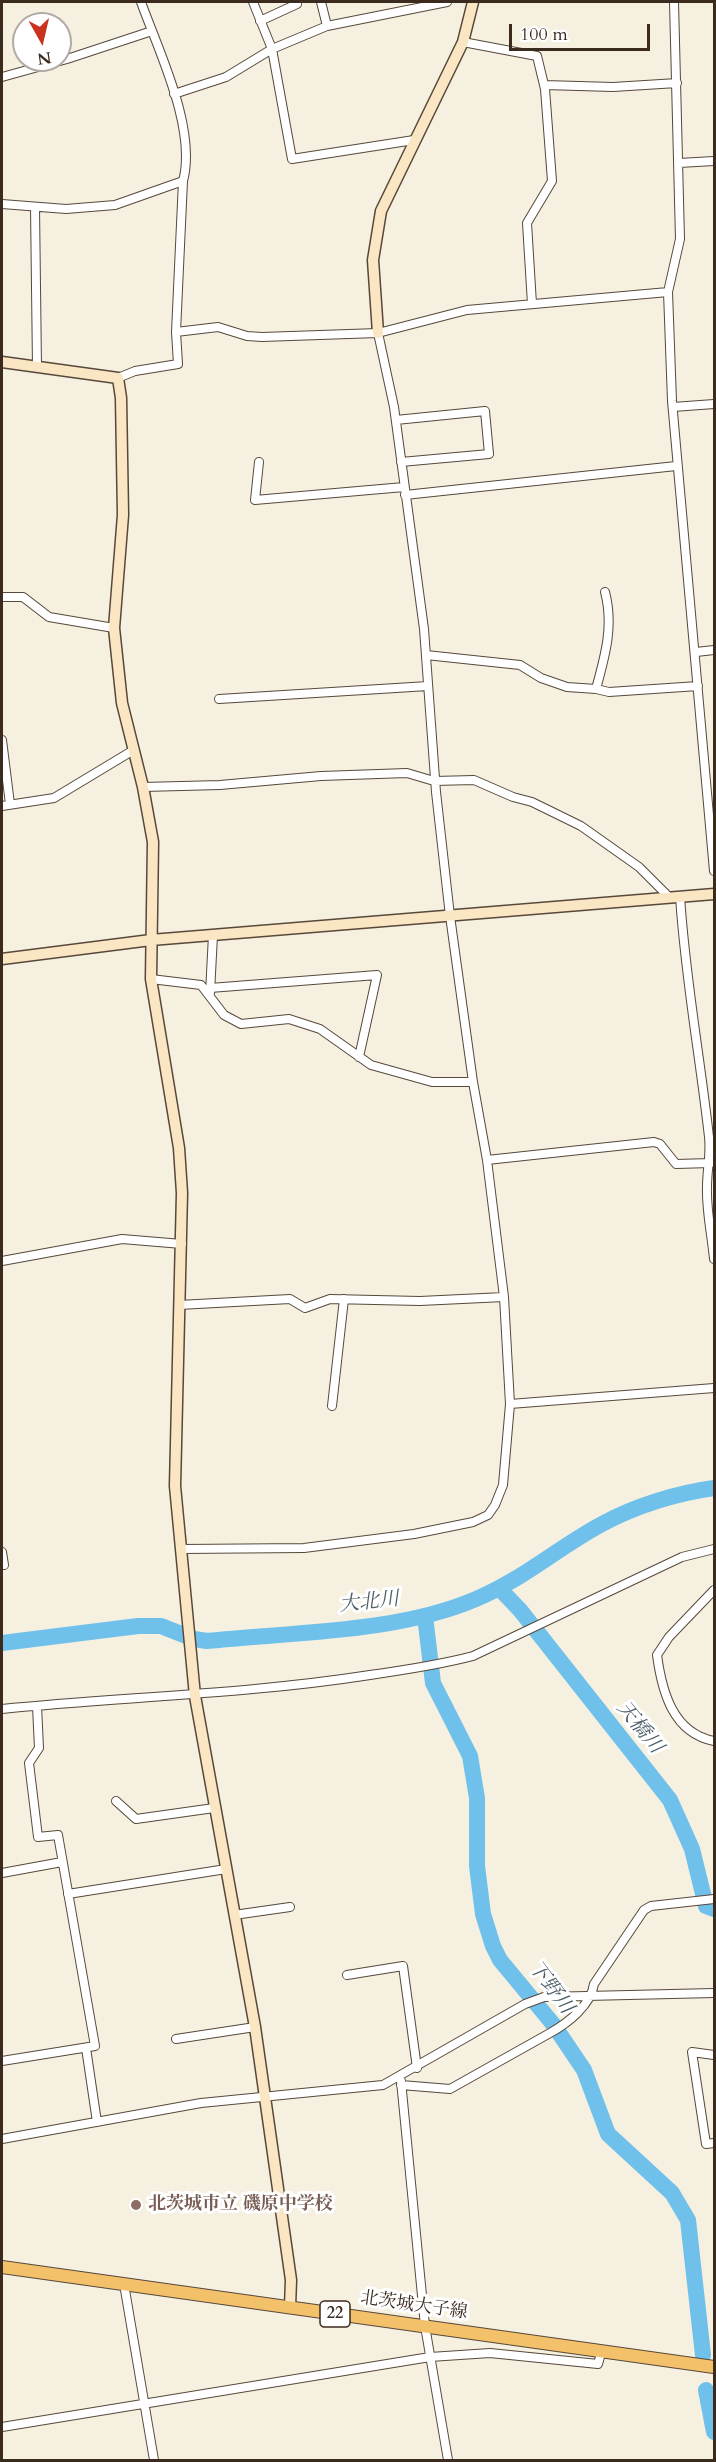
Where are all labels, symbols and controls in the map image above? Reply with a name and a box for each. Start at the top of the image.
north arrow [12,12,72,72]
scale bar [512,12,653,50]
text: 100 m [520,22,568,47]
text: N [36,46,53,70]
water label: 大北川 [338,1588,400,1618]
water label: 天橋川 [611,1697,667,1759]
water label: 下野川 [522,1957,578,2019]
place label: 北茨城市立 磯原中学校 [148,2194,333,2216]
marker: 北茨城市立 磯原中学校 [129,2198,143,2212]
street label: 北茨城大子線 [359,2288,469,2324]
road number: 22 [320,2301,350,2327]

